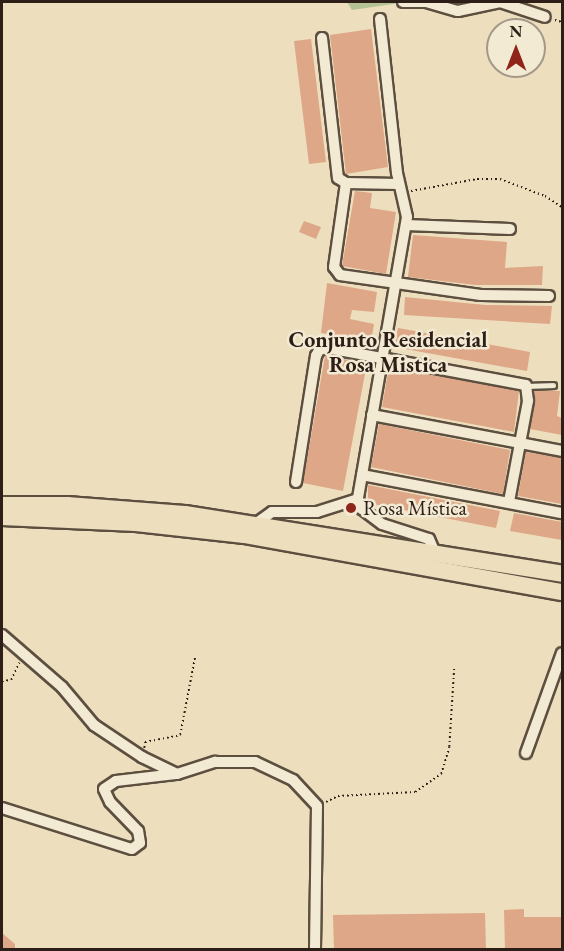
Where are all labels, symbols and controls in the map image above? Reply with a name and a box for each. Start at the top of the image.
north arrow [486,18,546,78]
text: N [510,21,522,42]
district label: Conjunto Residencial Rosa Mistica [289,326,487,378]
place label: Rosa Mística [363,495,467,521]
marker: Rosa Mística [344,501,358,515]

